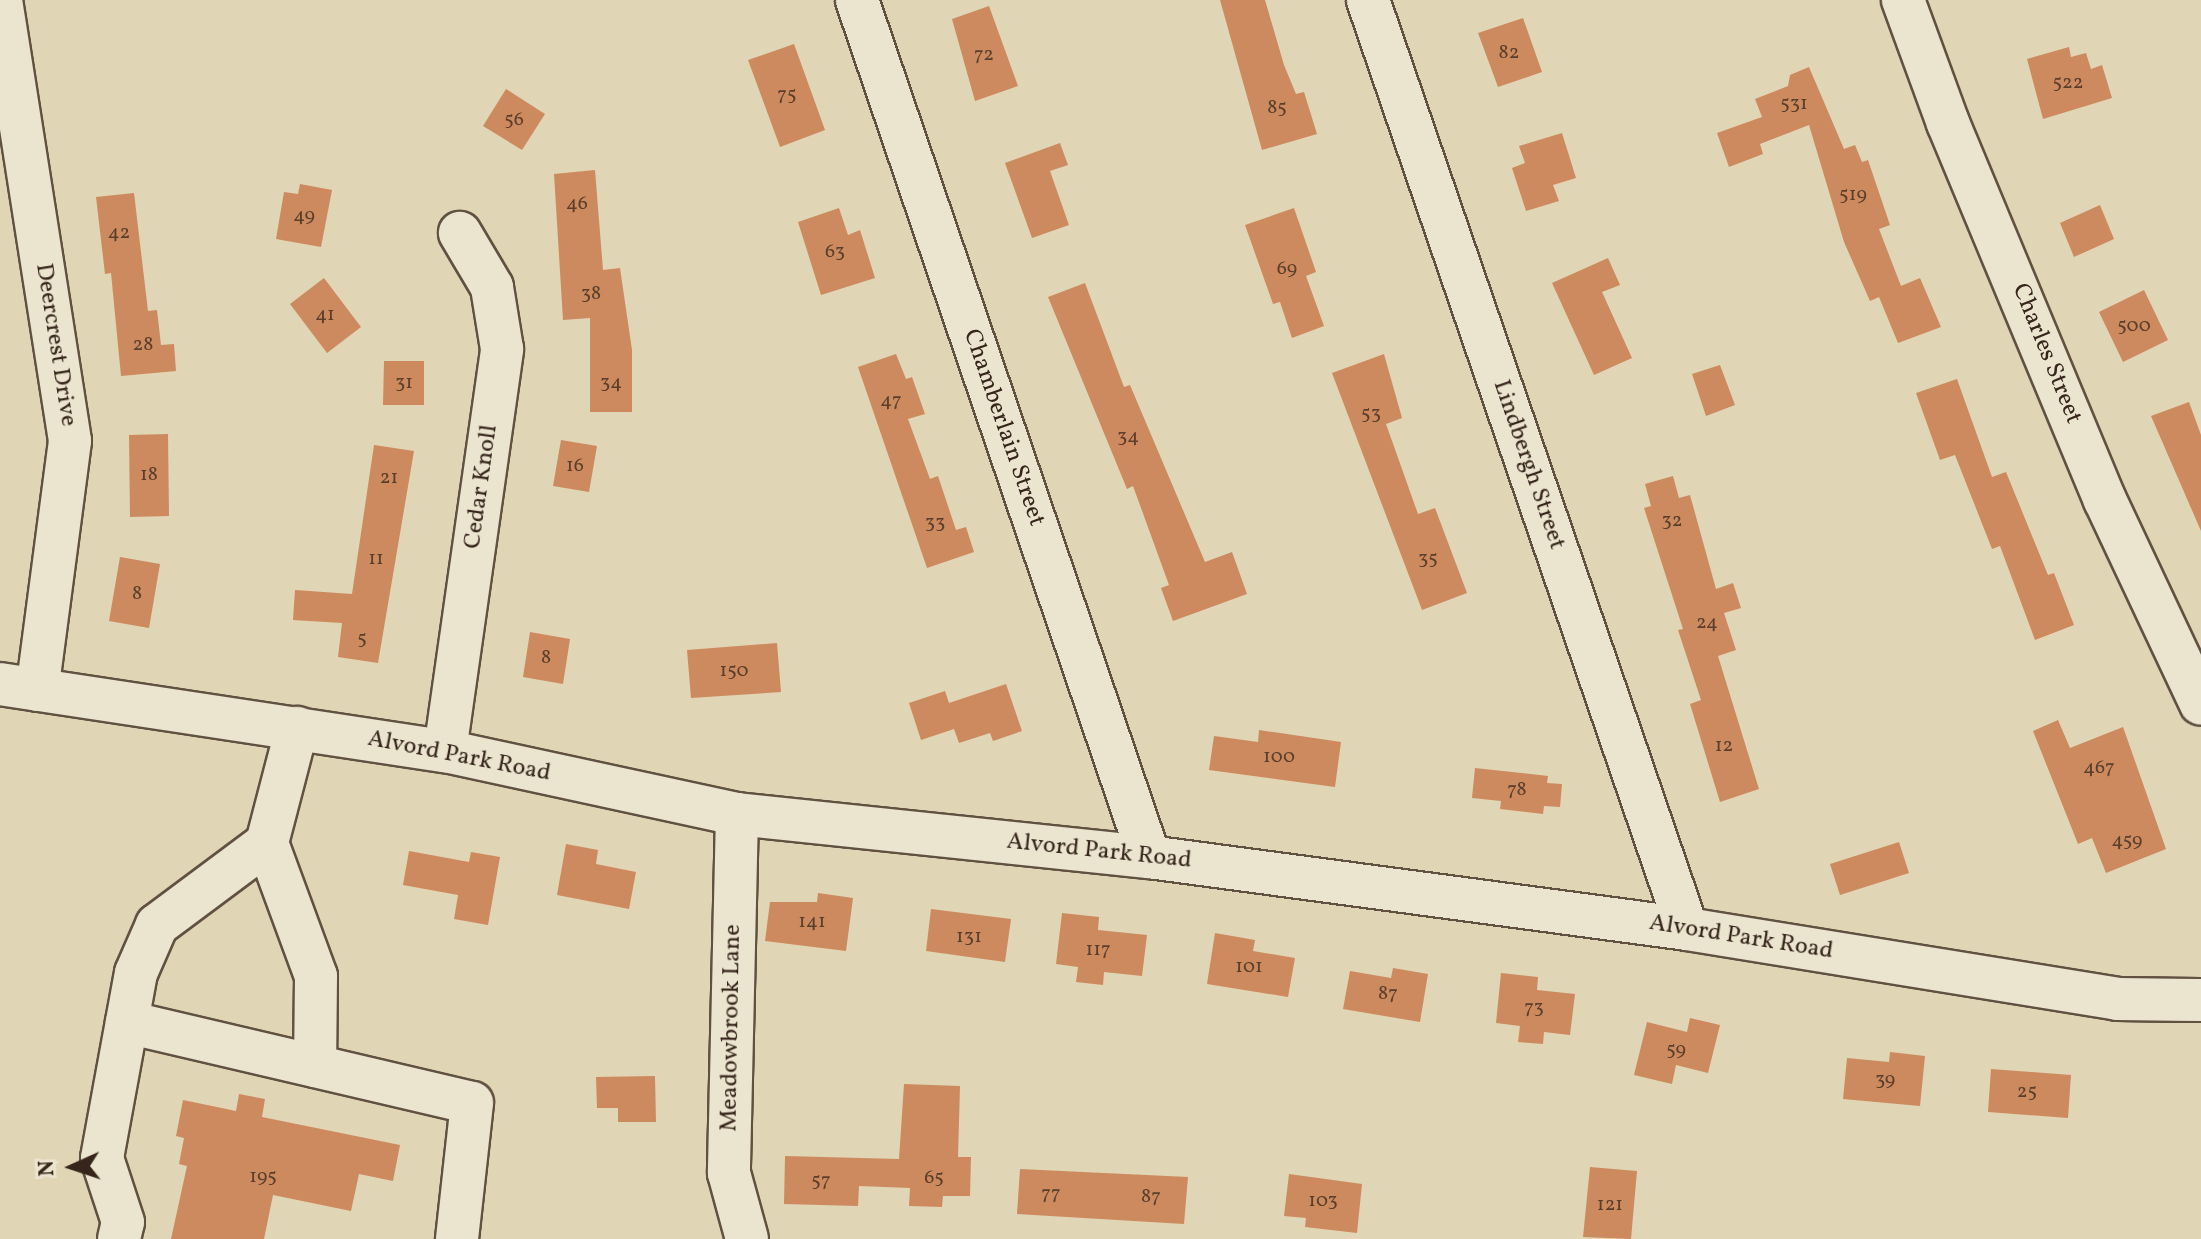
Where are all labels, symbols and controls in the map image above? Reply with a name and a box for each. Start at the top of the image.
house number: 82 [1499,41,1519,65]
house number: 72 [974,43,994,67]
house number: 522 [2052,71,2084,95]
house number: 75 [777,83,797,107]
house number: 531 [1780,92,1808,116]
house number: 85 [1267,96,1287,120]
house number: 56 [504,108,524,132]
house number: 519 [1839,183,1867,207]
house number: 46 [566,192,588,216]
house number: 49 [293,204,315,228]
house number: 42 [108,221,130,245]
house number: 63 [825,240,845,264]
house number: 69 [1277,257,1297,281]
street label: Deercrest Drive [28,261,82,429]
street label: Charles Street [2005,280,2087,428]
house number: 38 [581,282,601,306]
house number: 41 [315,303,335,327]
house number: 500 [2117,314,2151,338]
street label: Chamberlain Street [956,326,1050,530]
house number: 28 [133,333,153,357]
house number: 31 [395,371,413,395]
house number: 34 [600,371,622,395]
street label: Lindbergh Street [1486,376,1570,554]
house number: 47 [880,389,902,413]
house number: 53 [1361,402,1381,426]
street label: Cedar Knoll [459,423,505,551]
house number: 34 [1117,425,1139,449]
house number: 16 [566,454,584,478]
house number: 18 [140,463,158,487]
house number: 21 [380,466,398,490]
house number: 32 [1662,509,1682,533]
house number: 33 [925,511,945,535]
house number: 11 [368,547,384,571]
house number: 35 [1418,547,1438,571]
house number: 8 [132,582,142,606]
house number: 24 [1696,611,1718,635]
house number: 5 [357,627,367,651]
house number: 8 [541,646,551,670]
house number: 150 [720,659,748,683]
street label: Alvord Park Road [365,725,553,789]
house number: 12 [1715,734,1733,758]
house number: 100 [1263,745,1295,769]
house number: 467 [2083,756,2115,780]
house number: 78 [1507,778,1527,802]
street label: Alvord Park Road [1005,828,1193,876]
house number: 459 [2112,829,2142,853]
street label: Alvord Park Road [1647,909,1835,967]
house number: 141 [798,910,826,934]
street label: Meadowbrook Lane [716,924,748,1132]
house number: 131 [956,925,982,949]
house number: 117 [1085,938,1111,962]
house number: 101 [1235,955,1263,979]
house number: 87 [1378,982,1398,1006]
house number: 73 [1524,996,1544,1020]
house number: 59 [1666,1038,1686,1062]
house number: 39 [1875,1068,1895,1092]
house number: 25 [2017,1080,2037,1104]
north arrow [32,1127,112,1207]
text: N [32,1159,63,1177]
house number: 195 [249,1165,277,1189]
house number: 65 [924,1166,944,1190]
house number: 57 [811,1169,831,1193]
house number: 77 [1041,1182,1061,1206]
house number: 87 [1141,1185,1161,1209]
house number: 103 [1308,1189,1338,1213]
house number: 121 [1597,1193,1623,1217]

